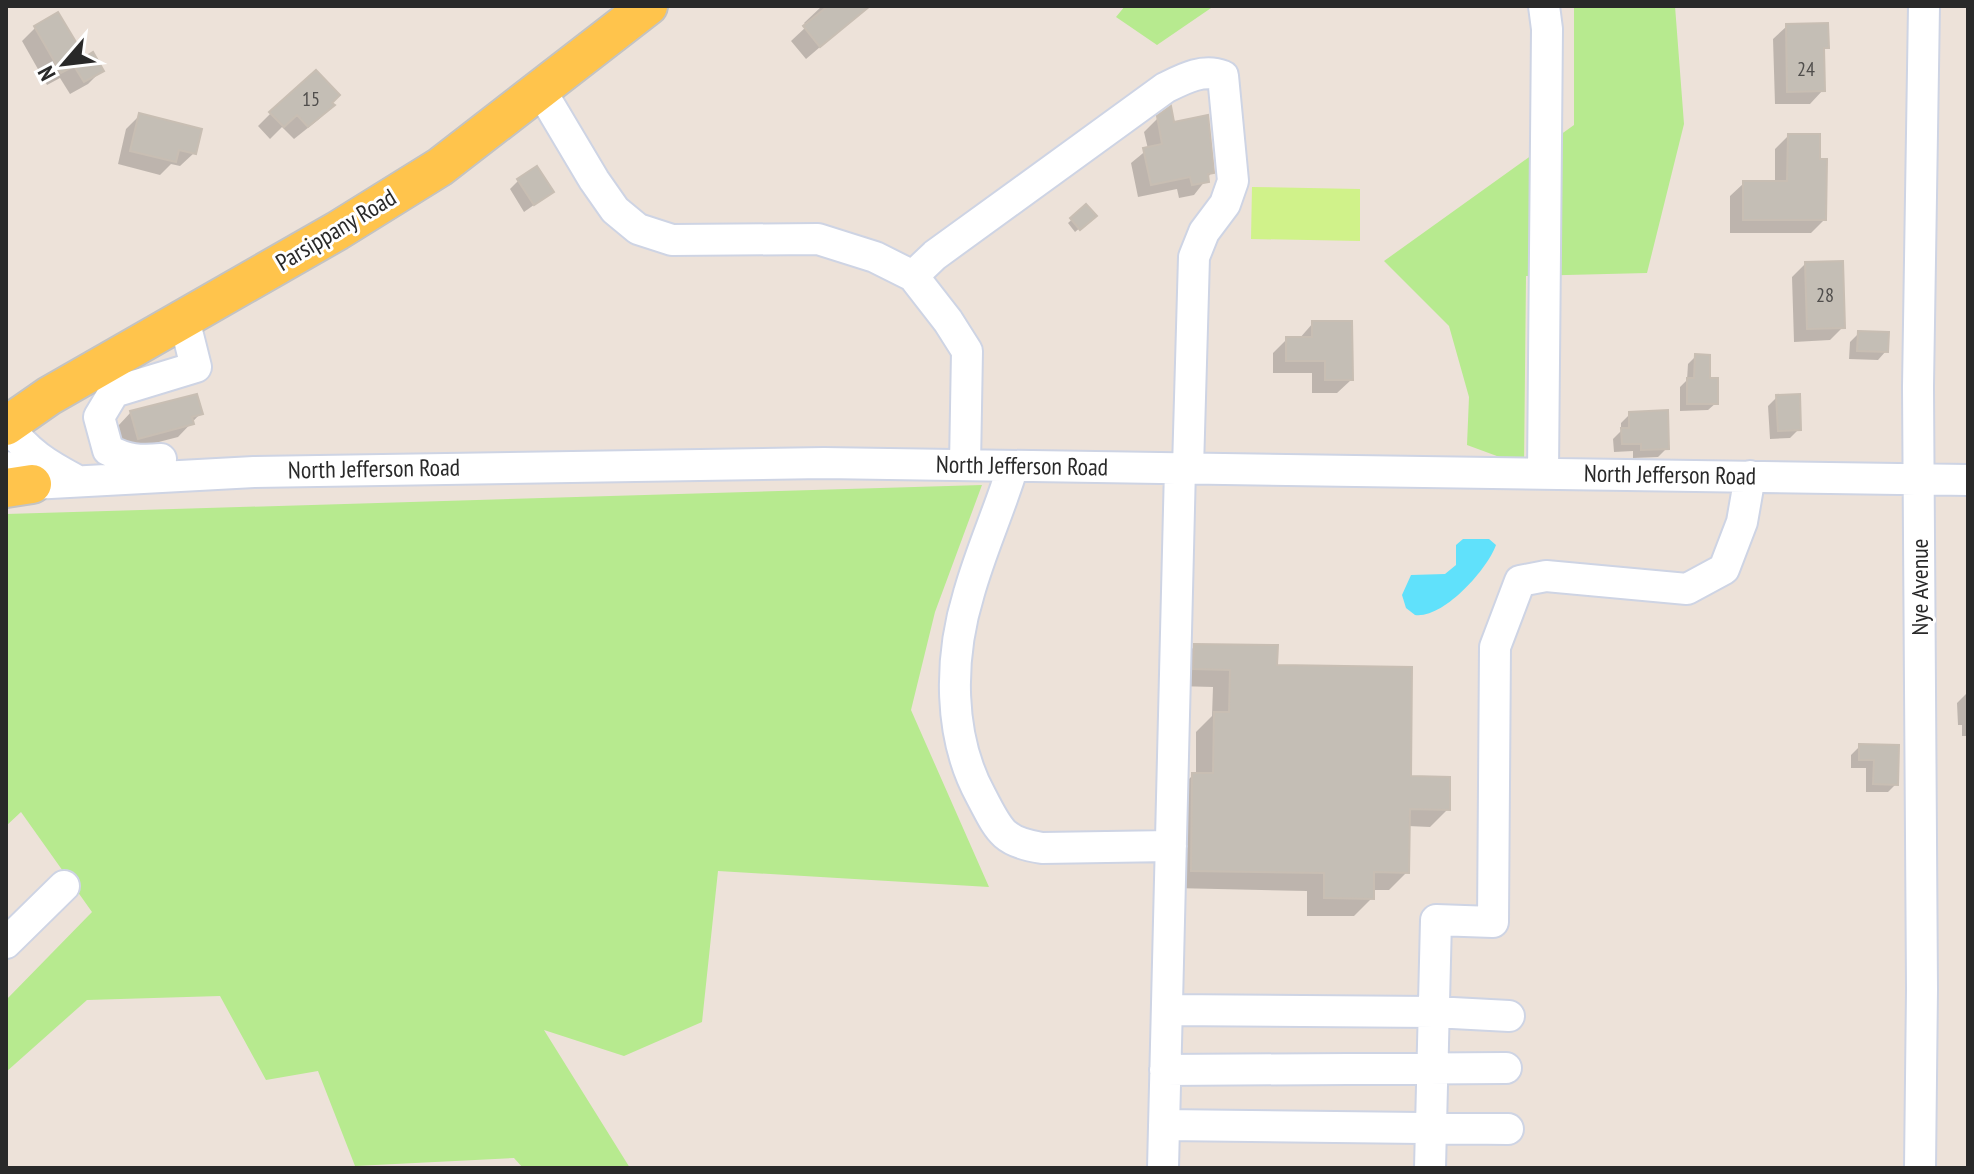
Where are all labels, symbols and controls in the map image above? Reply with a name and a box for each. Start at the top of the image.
north arrow [24,24,104,104]
house number: 24 [1797,56,1815,82]
text: N [31,62,61,85]
house number: 15 [302,86,320,112]
street label: Parsippany Road [270,182,402,278]
house number: 28 [1816,282,1834,308]
street label: North Jefferson Road [936,449,1108,482]
street label: North Jefferson Road [288,452,460,485]
street label: North Jefferson Road [1584,458,1756,491]
street label: Nye Avenue [1904,539,1935,635]

